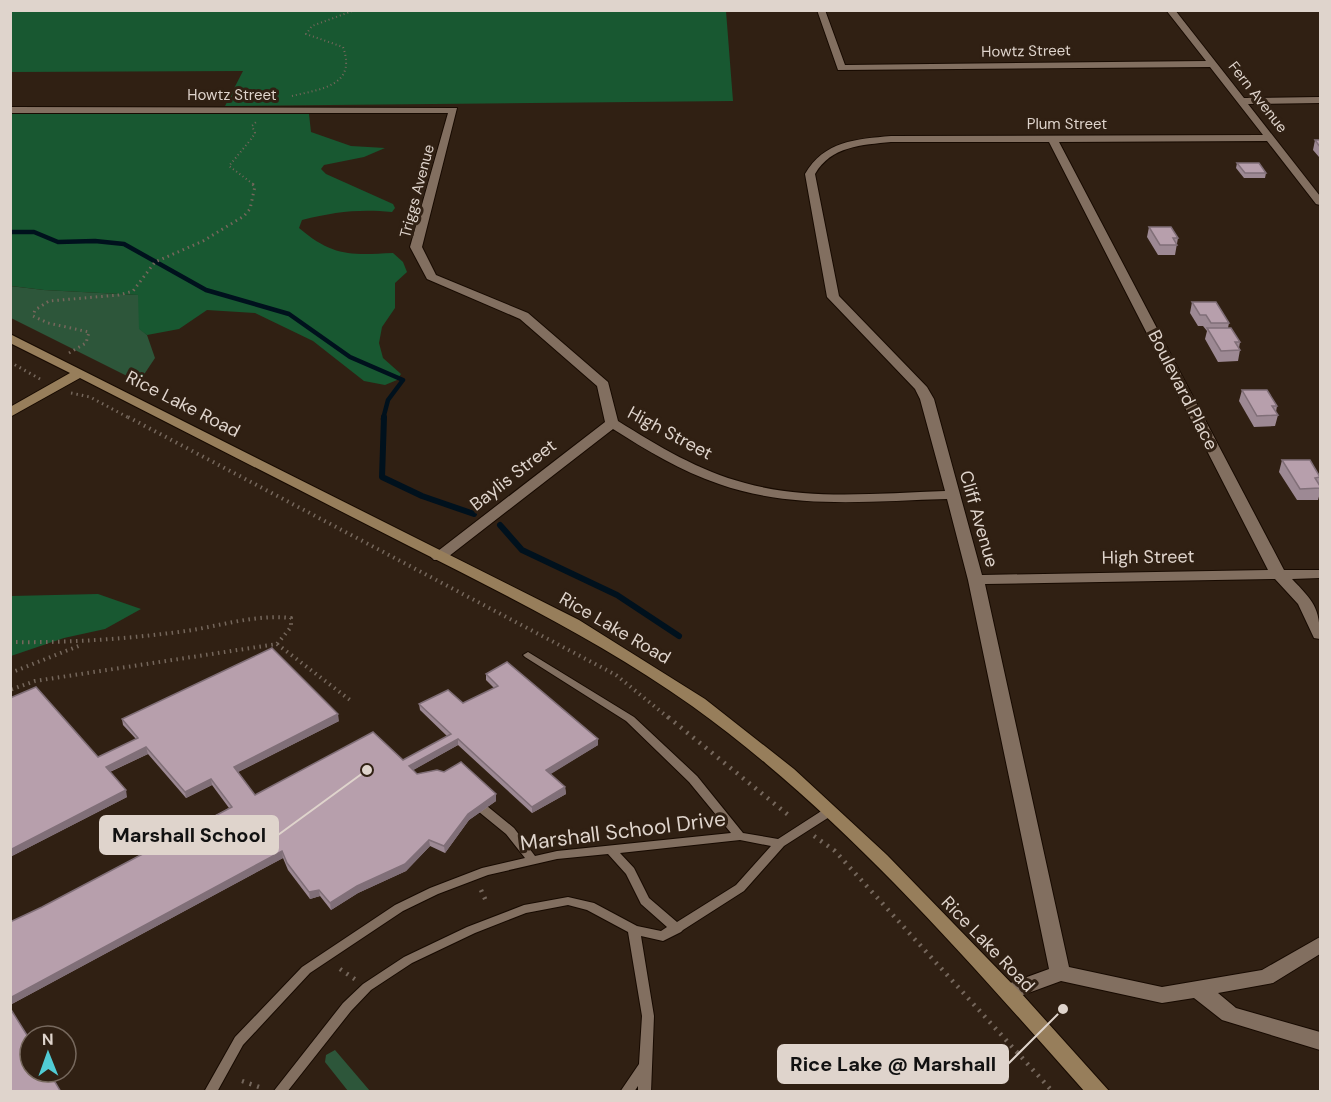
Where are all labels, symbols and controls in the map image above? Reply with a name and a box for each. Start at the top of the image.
street label: Howtz Street [981,40,1071,62]
street label: Fern Avenue [1224,57,1292,137]
street label: Howtz Street [187,85,277,105]
street label: Plum Street [1027,114,1107,134]
street label: Triggs Avenue [395,142,439,240]
street label: Boulevard Place [1142,326,1224,454]
street label: Rice Lake Road [122,365,244,443]
street label: High Street [623,401,717,465]
street label: Baylis Street [465,434,561,516]
street label: Cliff Avenue [954,468,1004,570]
street label: High Street [1101,544,1195,570]
street label: Rice Lake Road [555,586,675,670]
street label: Marshall School Drive [519,804,728,858]
callout: Marshall School [100,816,278,854]
text: Marshall School [112,822,266,848]
street label: Rice Lake Road [936,891,1040,997]
north arrow [18,1024,78,1084]
text: N [42,1029,54,1050]
callout: Rice Lake @ Marshall [778,1045,1008,1083]
text: Rice Lake @ Marshall [790,1051,996,1077]

